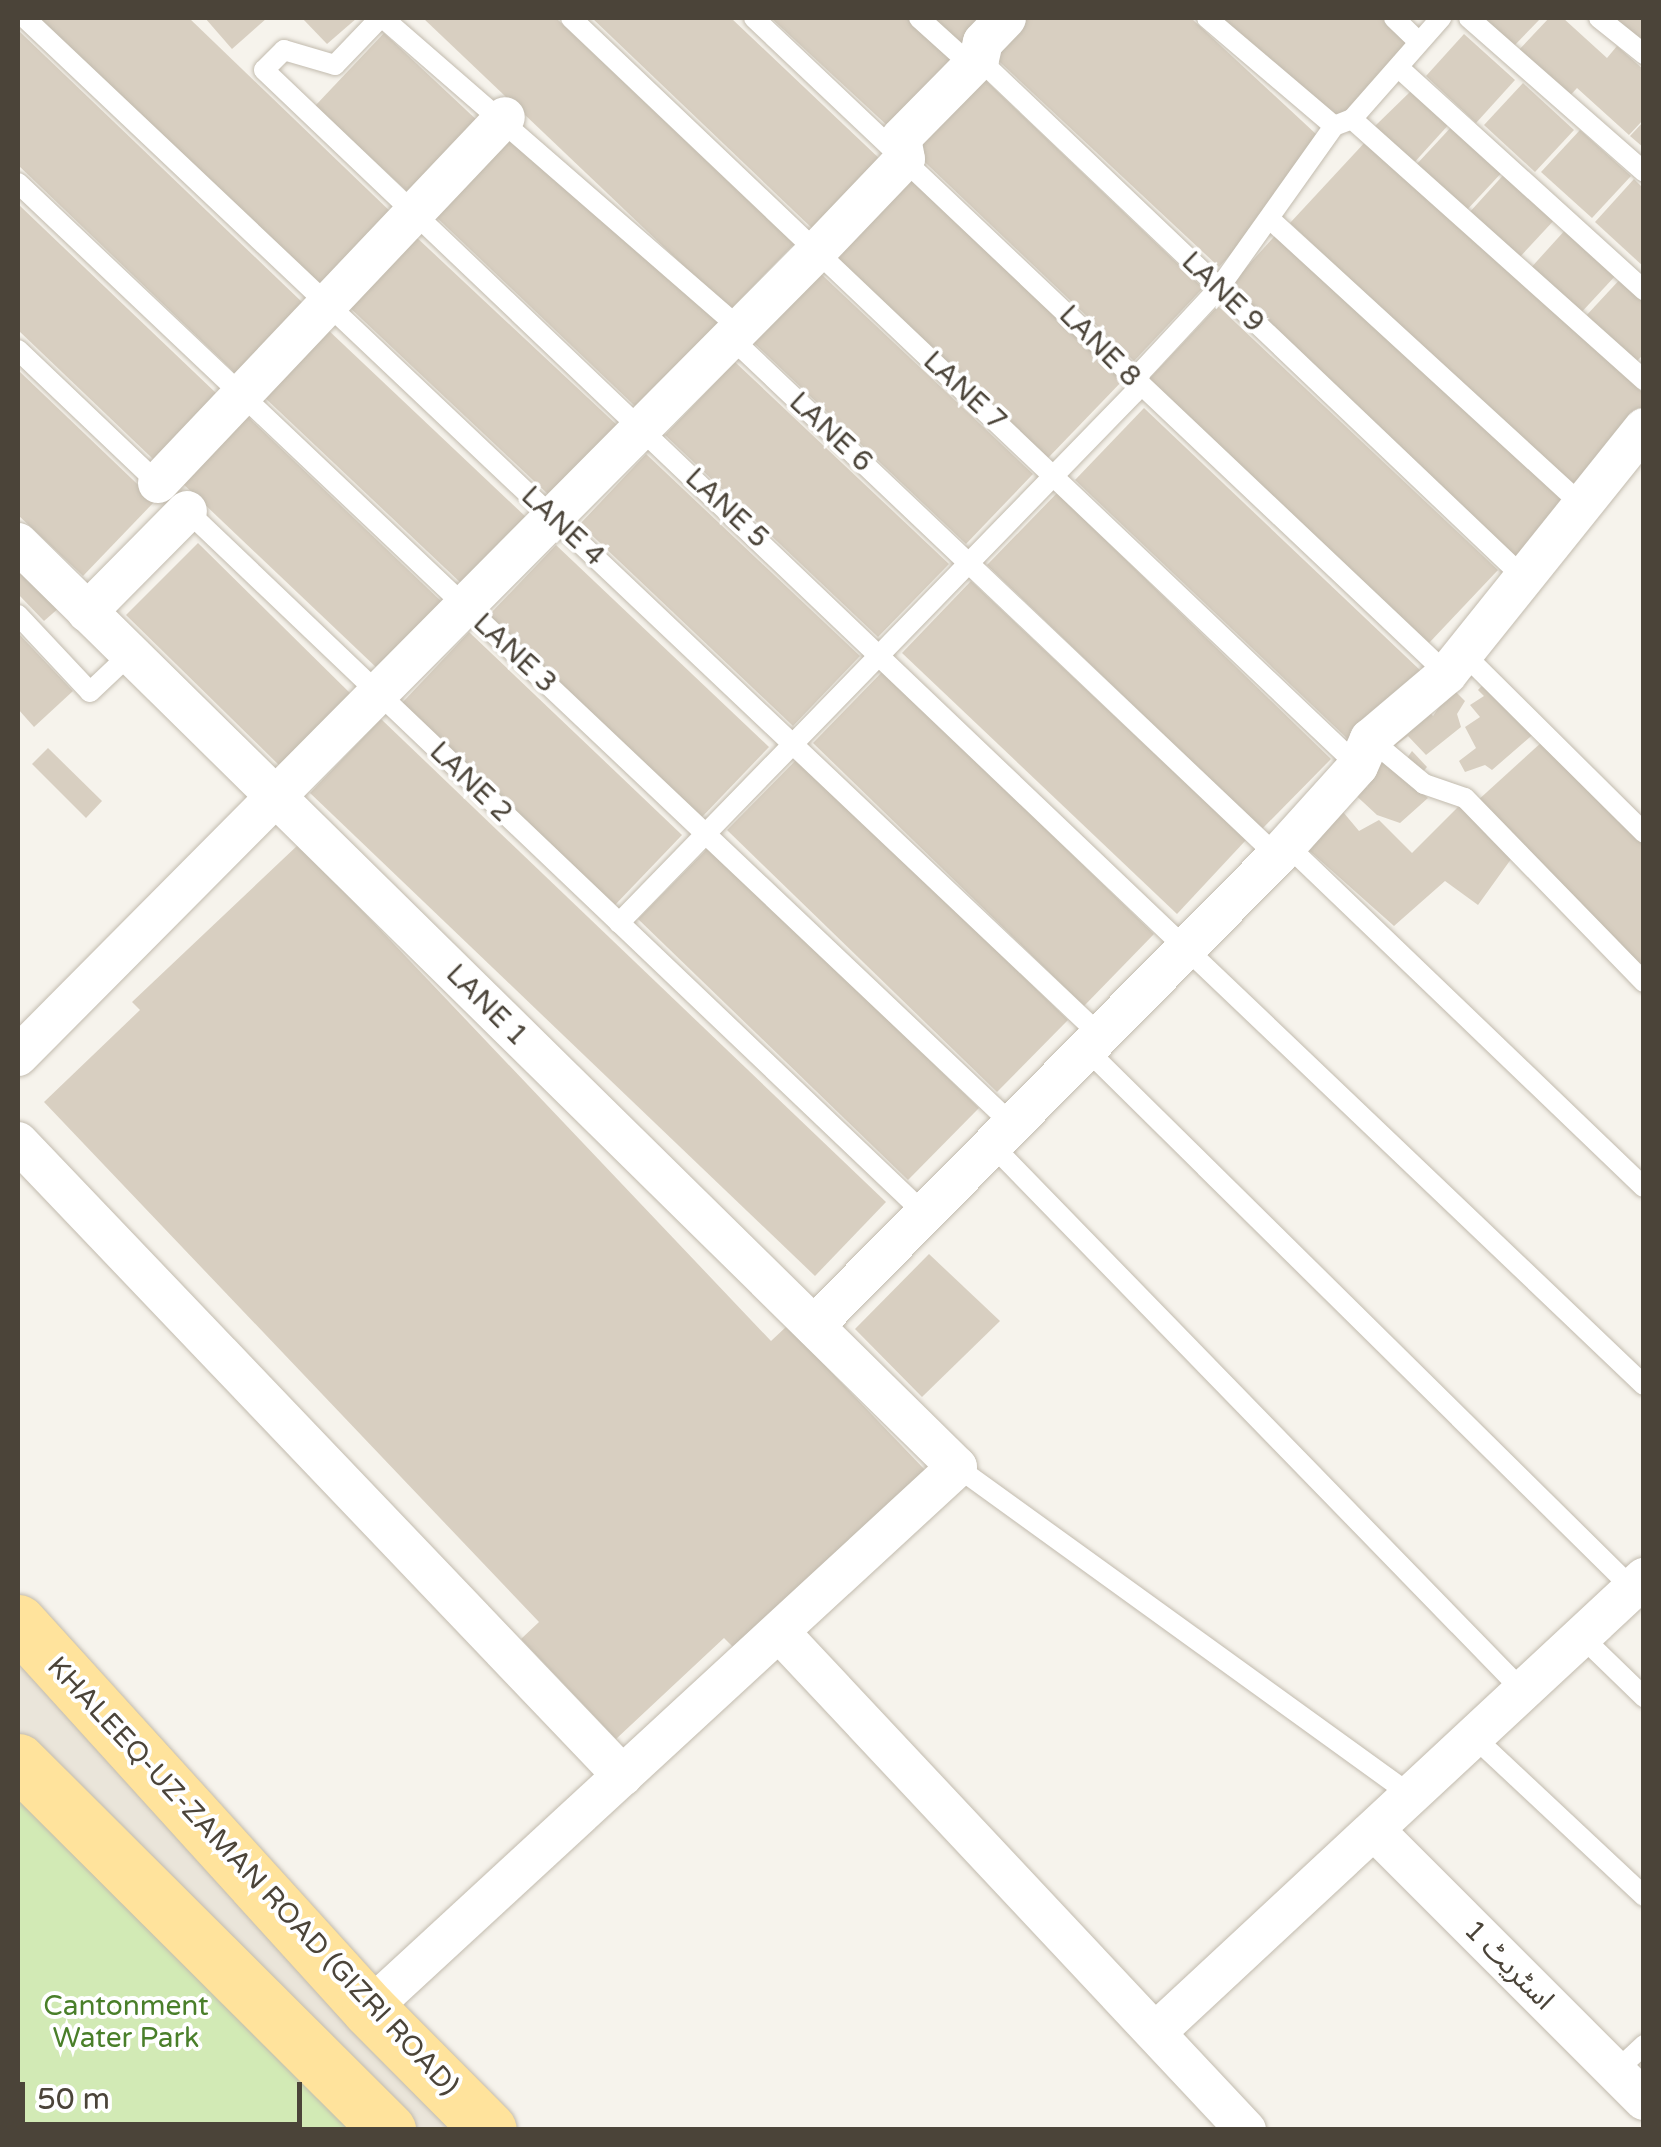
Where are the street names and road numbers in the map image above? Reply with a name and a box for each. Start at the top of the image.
street label: LANE 9 [1175,245,1271,339]
street label: LANE 8 [1052,298,1148,394]
street label: LANE 7 [916,344,1014,438]
street label: LANE 6 [782,385,880,479]
street label: LANE 5 [678,461,776,555]
street label: LANE 4 [514,479,612,573]
street label: LANE 3 [466,606,564,700]
street label: LANE 2 [423,735,519,829]
street label: LANE 1 [439,957,535,1053]
street label: KHALEEQ-UZ-ZAMAN ROAD (GIZRI ROAD) [40,1650,466,2102]
street label: اسٹریٹ 1 [1457,1913,1561,2017]

